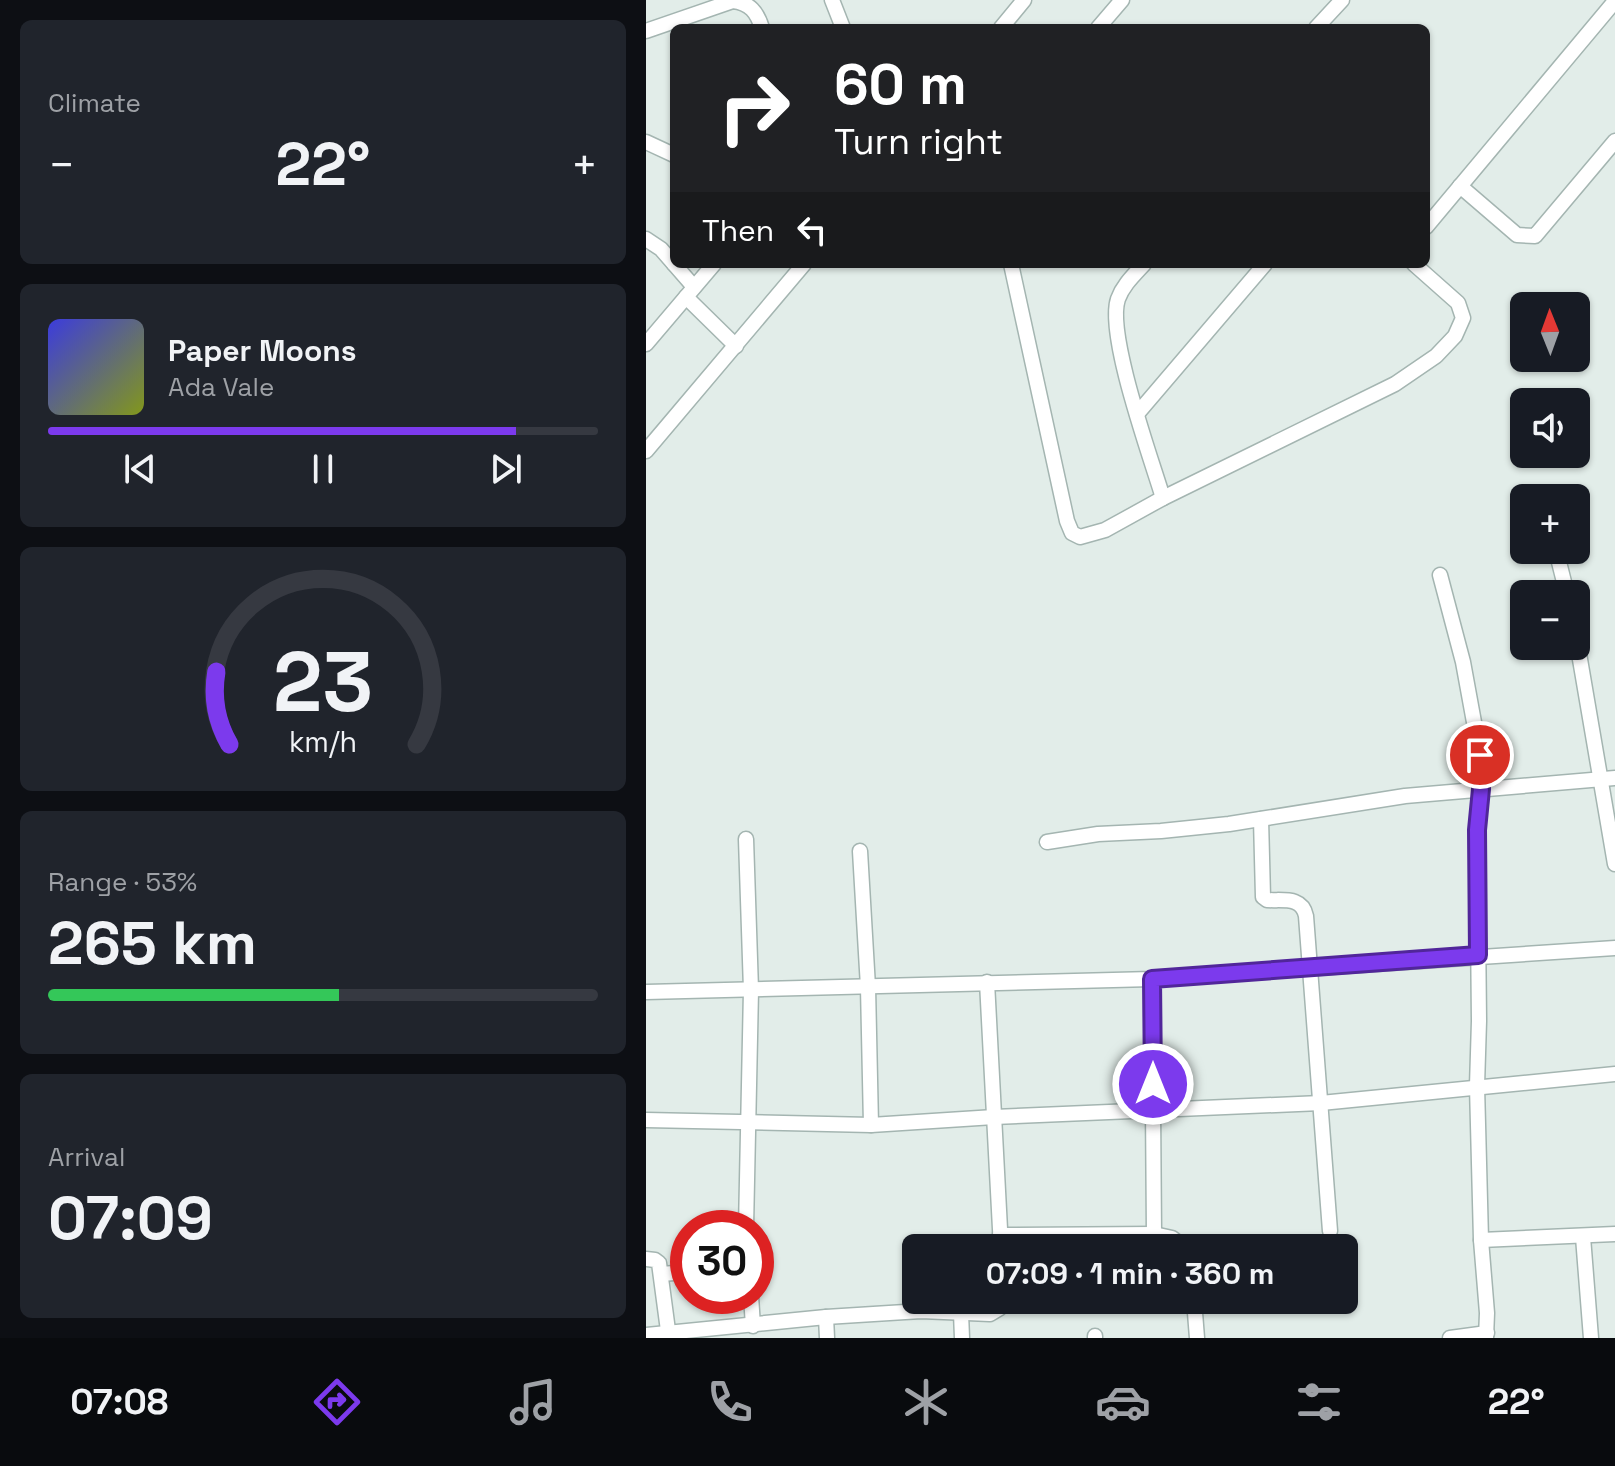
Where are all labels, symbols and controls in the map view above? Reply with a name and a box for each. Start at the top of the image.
text: 60 m [834,49,967,120]
icon: right [702,56,806,160]
text: Climate [48,86,141,120]
text: Turn right [834,119,1003,165]
text: 22° [276,126,370,203]
text: − [48,137,75,193]
text: + [571,137,598,193]
icon: left [790,208,834,252]
text: Then [702,211,774,250]
north arrow [1510,292,1590,372]
map controls [1510,292,1590,660]
text: Paper Moons [168,331,357,370]
text: Ada Vale [168,370,274,404]
button: sound [1510,388,1590,468]
icon: previous [118,447,162,491]
icon: pause [301,447,345,491]
icon: next [484,447,528,491]
button: + [1510,484,1590,564]
button: − [1510,580,1590,660]
text: 23 [273,629,373,735]
pin [1446,721,1514,789]
text: km/h [289,724,357,760]
icon: arrive [1458,733,1502,777]
text: Range · 53% [48,865,197,899]
text: 265 km [48,905,257,982]
position arrow [1111,1042,1195,1126]
text: Arrival [48,1140,125,1174]
text: 07:09 [48,1180,213,1257]
speed limit sign: 30 [670,1210,774,1314]
text: 07:09 · 1 min · 360 m [986,1254,1274,1293]
icon: directions [309,1374,365,1430]
icon: music [505,1374,561,1430]
icon: phone [702,1374,758,1430]
icon: climate [898,1374,954,1430]
icon: car [1095,1374,1151,1430]
icon: filters [1291,1374,1347,1430]
text: 07:08 [70,1379,168,1425]
text: 22° [1488,1379,1545,1425]

